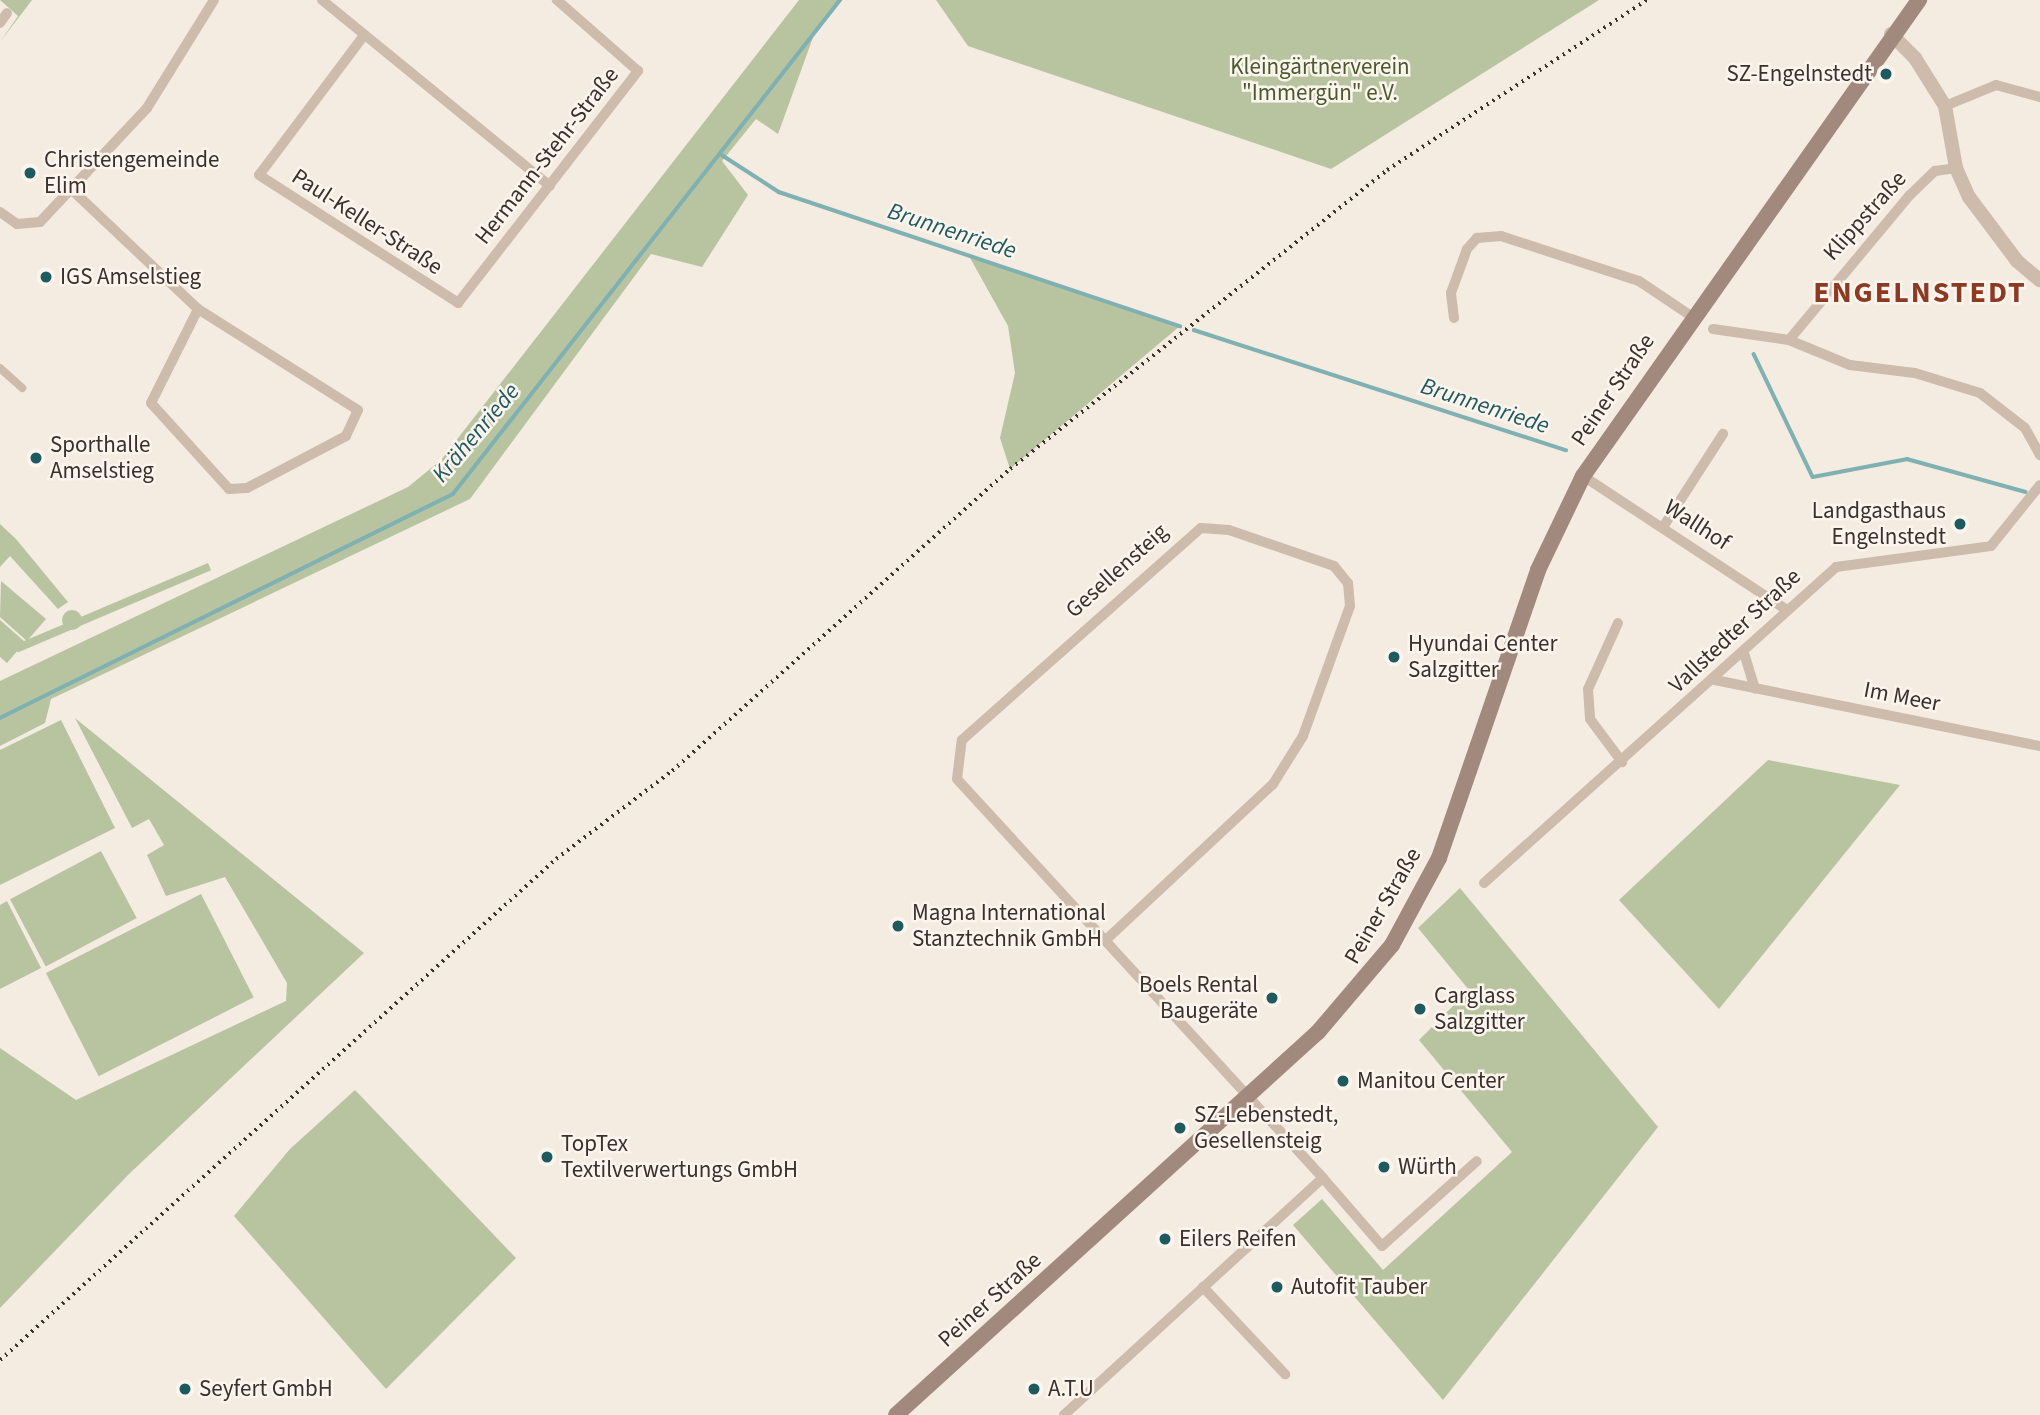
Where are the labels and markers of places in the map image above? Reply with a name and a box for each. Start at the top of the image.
place label: SZ-Engelnstedt [1727,60,1872,88]
marker: SZ-Engelnstedt [1878,66,1894,82]
place label: Christengemeinde Elim [44,146,219,200]
marker: Christengemeinde Elim [22,165,38,181]
place label: IGS Amselstieg [60,263,201,291]
marker: IGS Amselstieg [38,269,54,285]
place label: Sporthalle Amselstieg [50,431,154,485]
marker: Sporthalle Amselstieg [28,450,44,466]
place label: Landgasthaus Engelnstedt [1812,497,1946,551]
marker: Landgasthaus Engelnstedt [1952,516,1968,532]
place label: Hyundai Center Salzgitter [1408,630,1557,684]
marker: Hyundai Center Salzgitter [1386,649,1402,665]
place label: Magna International Stanztechnik GmbH [912,899,1106,953]
marker: Magna International Stanztechnik GmbH [890,918,906,934]
place label: Boels Rental Baugeräte [1139,971,1258,1025]
place label: Carglass Salzgitter [1434,982,1525,1036]
marker: Boels Rental Baugeräte [1264,990,1280,1006]
marker: Carglass Salzgitter [1412,1001,1428,1017]
place label: Manitou Center [1357,1067,1505,1095]
marker: Manitou Center [1335,1073,1351,1089]
place label: SZ-Lebenstedt, Gesellensteig [1194,1101,1339,1155]
marker: SZ-Lebenstedt, Gesellensteig [1172,1120,1188,1136]
place label: TopTex Textilverwertungs GmbH [561,1130,798,1184]
marker: TopTex Textilverwertungs GmbH [539,1149,555,1165]
place label: Würth [1398,1153,1457,1181]
marker: Würth [1376,1159,1392,1175]
place label: Eilers Reifen [1179,1225,1297,1253]
marker: Eilers Reifen [1157,1231,1173,1247]
place label: Autofit Tauber [1291,1273,1427,1301]
marker: Autofit Tauber [1269,1279,1285,1295]
place label: Seyfert GmbH [199,1375,333,1403]
place label: A.T.U [1048,1375,1094,1403]
marker: Seyfert GmbH [177,1381,193,1397]
marker: A.T.U [1026,1381,1042,1397]

